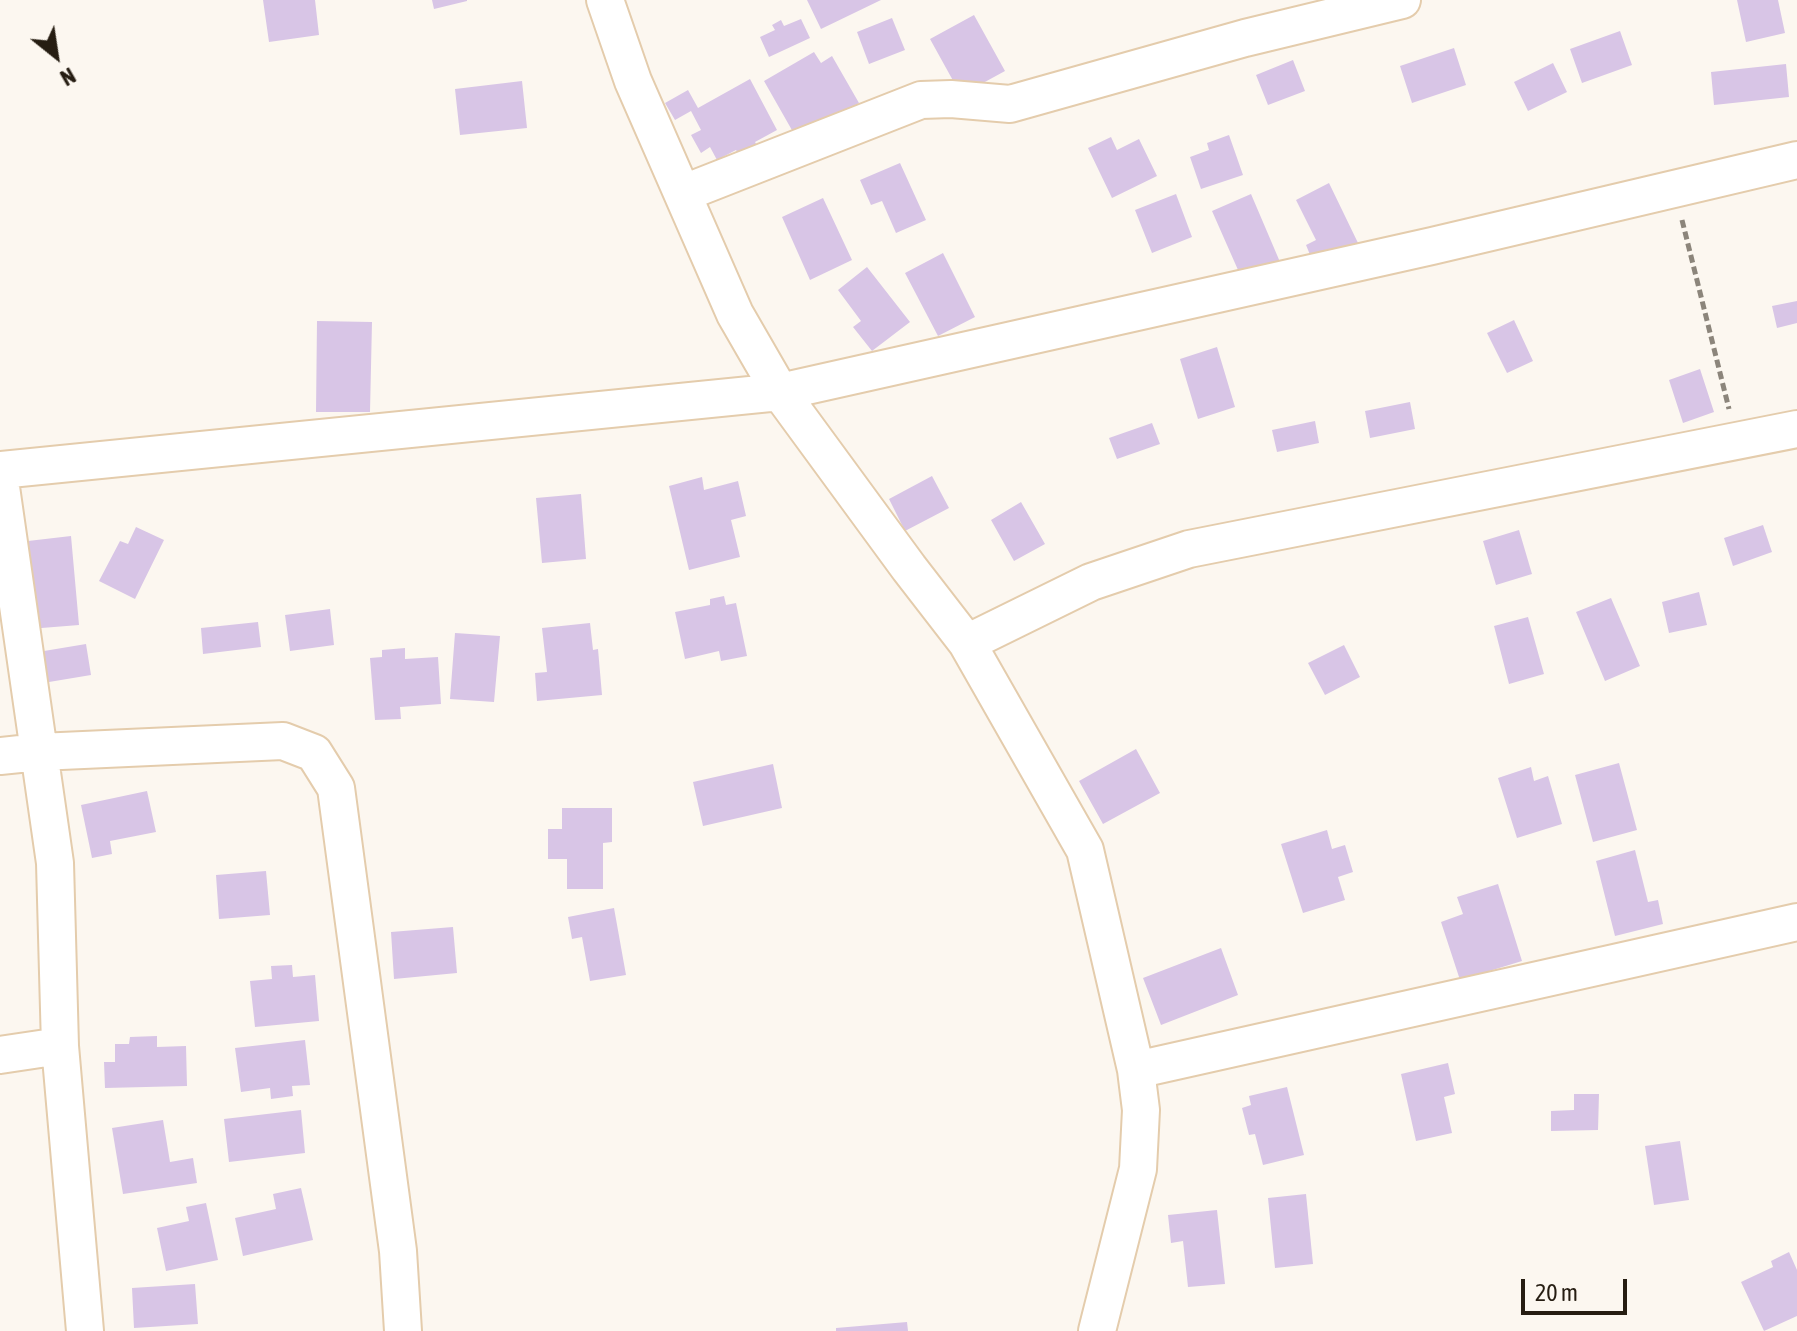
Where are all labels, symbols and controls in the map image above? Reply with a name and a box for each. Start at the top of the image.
north arrow [16,16,96,96]
text: N [56,62,80,91]
scale bar [1525,1263,1631,1313]
text: 20 m [1535,1279,1578,1306]

